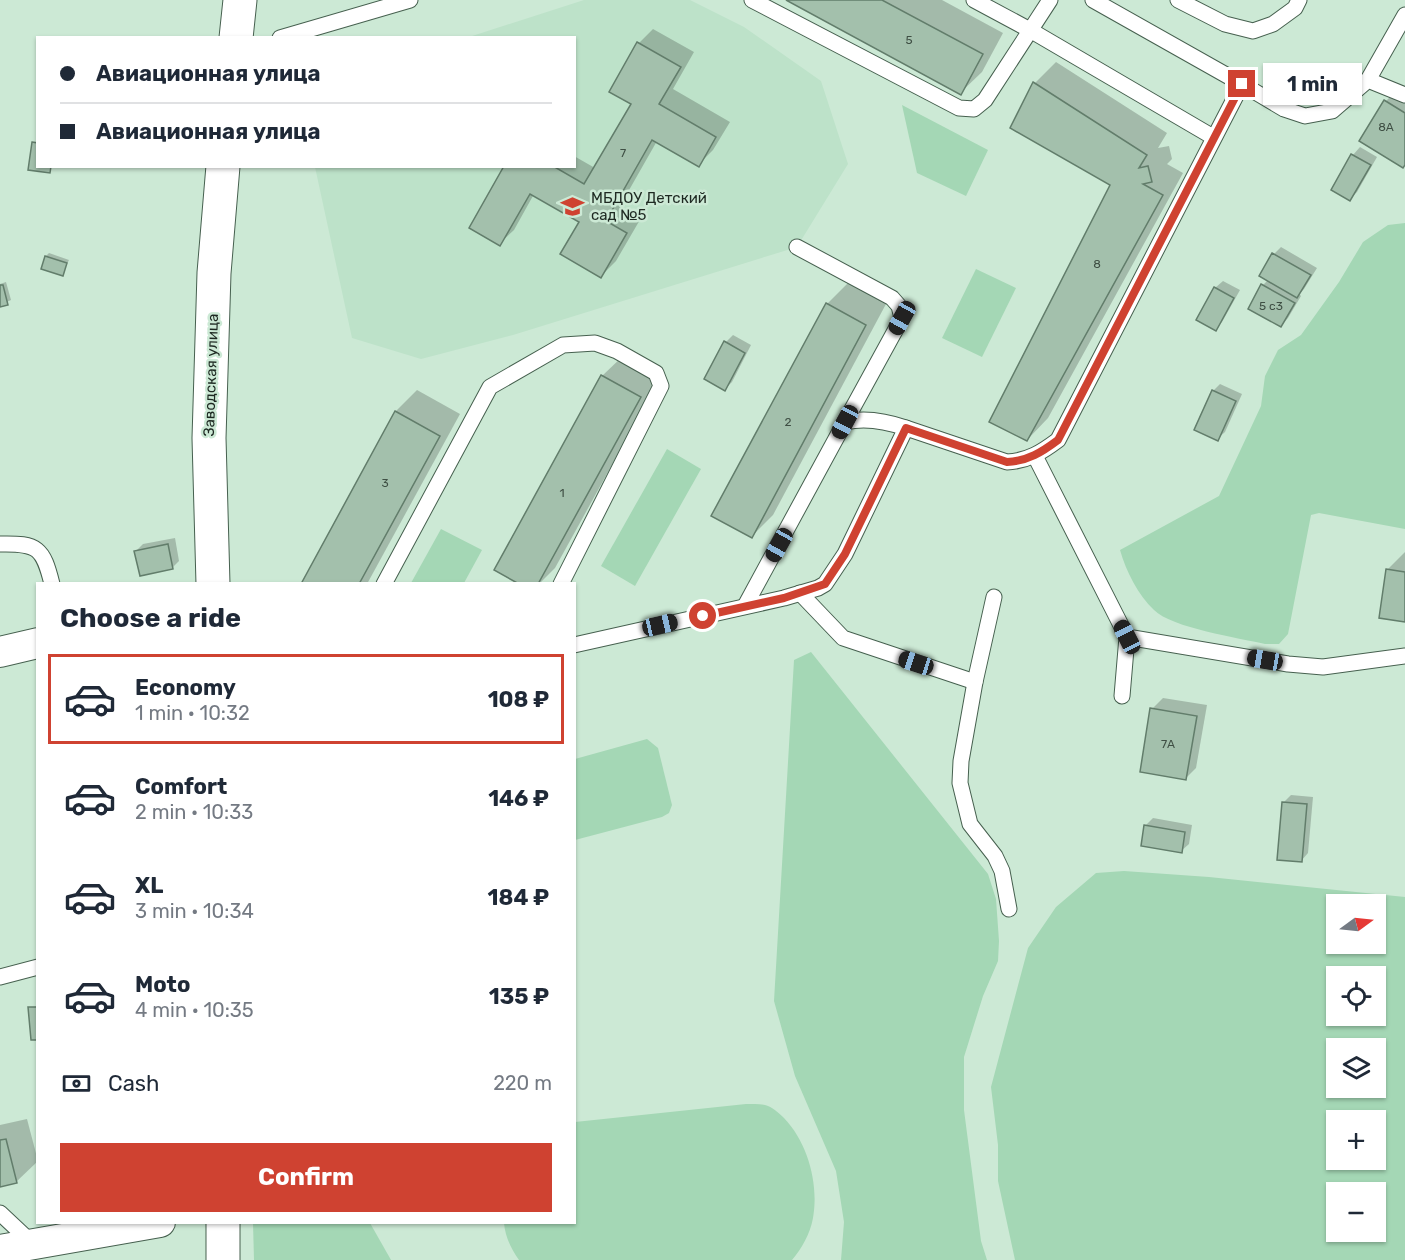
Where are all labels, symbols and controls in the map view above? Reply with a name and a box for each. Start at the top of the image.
house number: 5 [905,33,913,47]
text: Авиационная улица [96,60,321,87]
callout: 1 min [1263,63,1362,105]
route end [1228,70,1255,97]
text: 1 min [1287,72,1338,96]
text: Авиационная улица [96,118,321,145]
house number: 8А [1378,120,1394,134]
house number: 7 [620,146,626,160]
place label: МБДОУ Детский сад №5 [591,189,707,224]
school or university icon: МБДОУ Детский сад №5 [560,194,586,220]
house number: 8 [1093,257,1101,271]
car [885,298,919,338]
house number: 5 с3 [1259,299,1283,313]
street label: Заводская улица [200,313,222,437]
car [829,402,861,442]
house number: 2 [784,415,792,429]
house number: 3 [381,476,389,490]
house number: 1 [559,486,565,500]
car [762,525,796,565]
text: Choose a ride [60,602,241,634]
route start [689,602,716,629]
car [640,612,680,638]
car [1111,617,1143,657]
car [1246,648,1284,672]
car [896,649,936,677]
icon: car [63,672,117,726]
text: Economy [135,674,236,701]
text: 108 ₽ [488,686,549,713]
text: 1 min · 10:32 [135,701,250,725]
house number: 7А [1161,737,1175,751]
icon: car [63,771,117,825]
text: Comfort [135,773,227,800]
text: 146 ₽ [488,785,549,812]
text: 2 min · 10:33 [135,800,253,824]
icon: car [63,870,117,924]
text: XL [135,872,163,899]
text: 184 ₽ [488,884,549,911]
north arrow [1326,894,1386,954]
map controls [1326,894,1386,1242]
text: 3 min · 10:34 [135,899,254,923]
button: locate [1326,966,1386,1026]
icon: car [63,969,117,1023]
text: Moto [135,971,190,998]
text: 135 ₽ [489,983,549,1010]
text: 4 min · 10:35 [135,998,254,1022]
button: layers [1326,1038,1386,1098]
icon: cash [60,1067,93,1100]
text: Cash [108,1070,159,1097]
text: 220 m [493,1071,552,1095]
button: + [1326,1110,1386,1170]
button: Confirm [60,1143,552,1212]
button: − [1326,1182,1386,1242]

